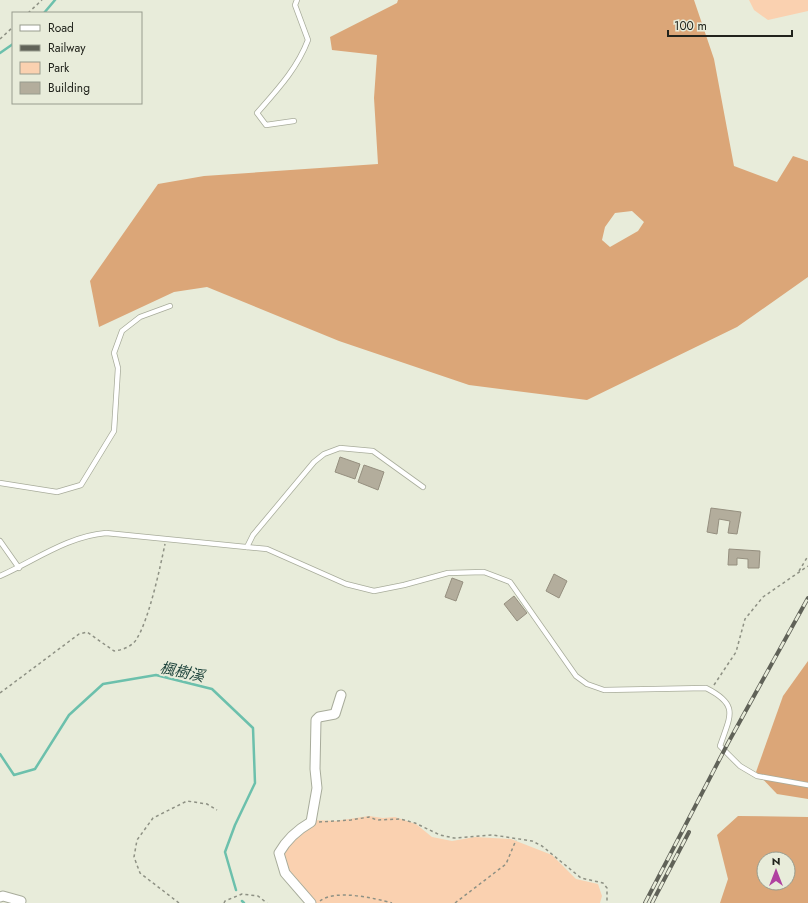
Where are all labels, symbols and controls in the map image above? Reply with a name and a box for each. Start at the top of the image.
legend [12,12,142,104]
scale bar [668,12,792,38]
text: 100 m [674,17,707,35]
text: Road [48,19,74,37]
text: Railway [48,39,86,57]
text: Park [48,59,70,77]
text: Building [48,79,90,97]
water label: 楓樹溪 [158,657,208,688]
north arrow [756,851,796,891]
text: N [772,853,780,869]

